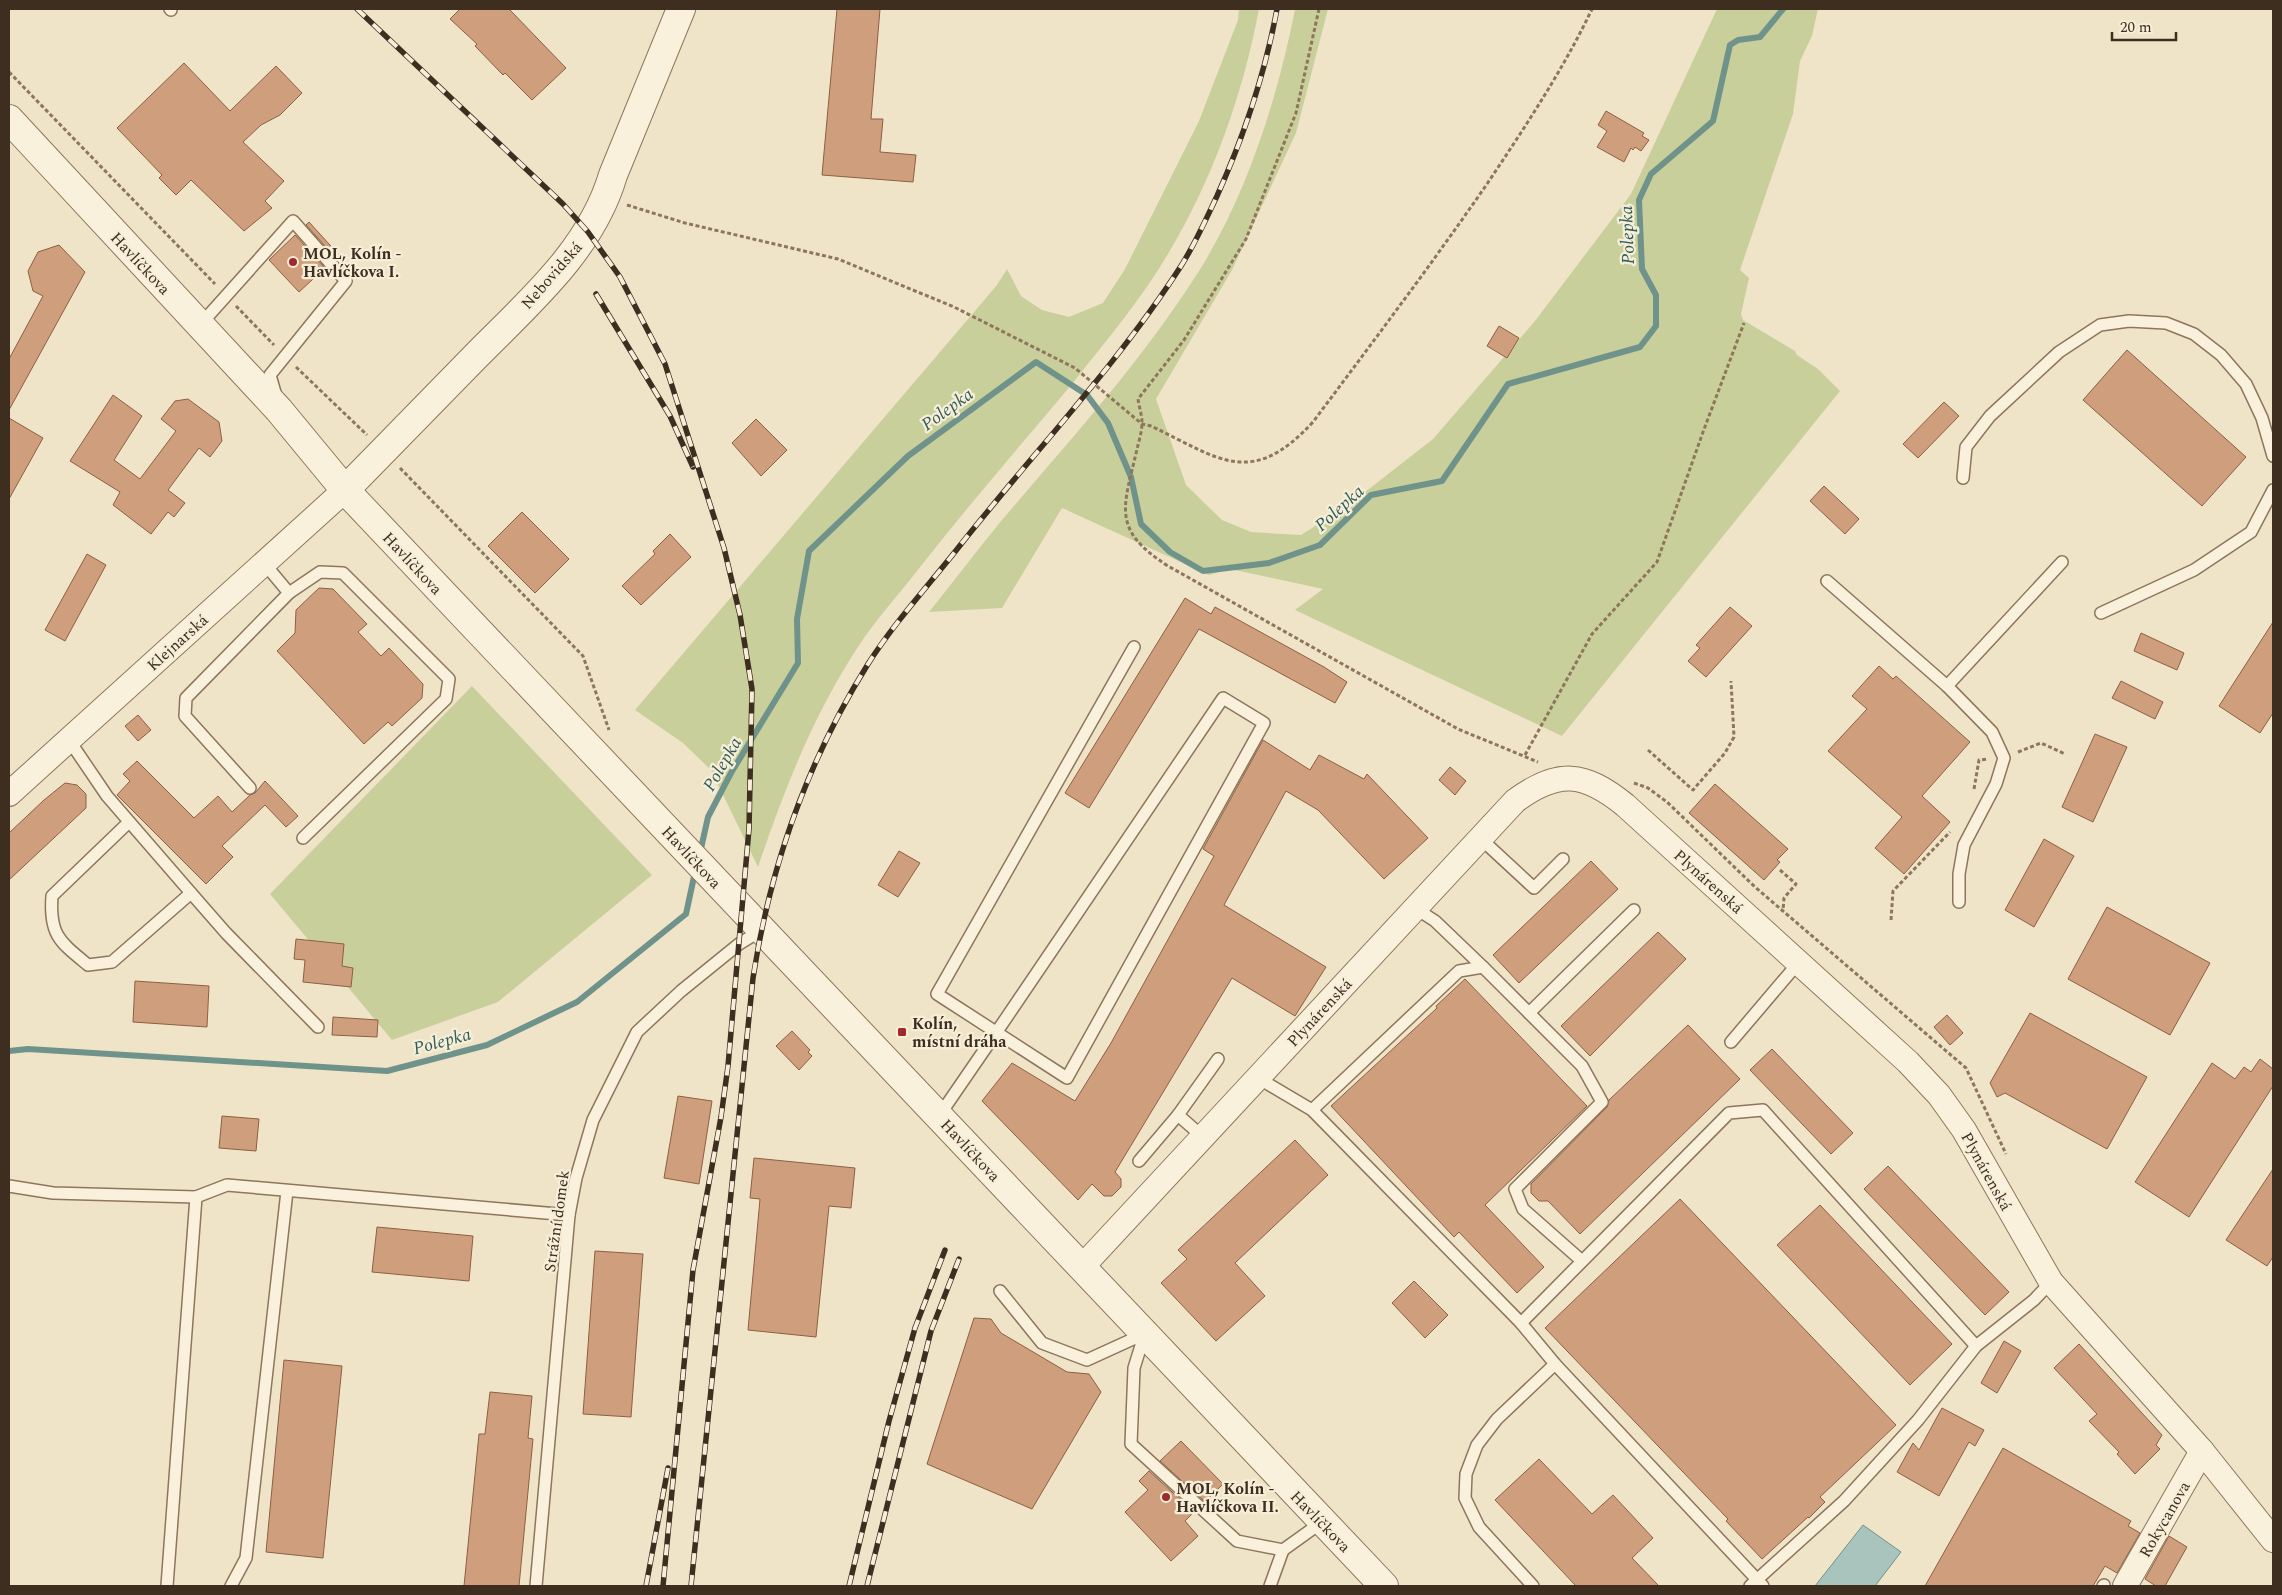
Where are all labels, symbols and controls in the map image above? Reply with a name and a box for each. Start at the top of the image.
scale bar [2112,10,2176,42]
text: 20 m [2120,16,2152,39]
water label: Polepka [1613,205,1642,265]
street label: Havlíčkova [105,227,176,301]
street label: Nebovidská [515,236,588,315]
place label: MOL, Kolín - Havlíčkova I. [303,242,401,284]
marker: MOL, Kolín - Havlíčkova I. [287,256,299,268]
water label: Polepka [916,381,979,438]
water label: Polepka [1308,479,1370,538]
street label: Havlíčkova [377,527,448,601]
street label: Klejnarská [142,608,214,677]
water label: Polepka [696,732,749,797]
street label: Havlíčkova [656,821,727,895]
street label: Plynárenská [1668,844,1749,920]
street label: Plynárenská [1281,973,1358,1052]
place label: Kolín, místní dráha [912,1012,1007,1054]
water label: Polepka [410,1021,474,1062]
marker: Kolín, místní dráha [896,1026,908,1038]
street label: Havlíčkova [935,1114,1006,1188]
street label: Plynárenská [1955,1128,2018,1215]
street label: Strážní domek [538,1169,576,1274]
place label: MOL, Kolín - Havlíčkova II. [1176,1477,1279,1519]
street label: Rokycanova [2133,1477,2197,1562]
street label: Havlíčkova [1284,1485,1356,1558]
marker: MOL, Kolín - Havlíčkova II. [1160,1491,1172,1503]

